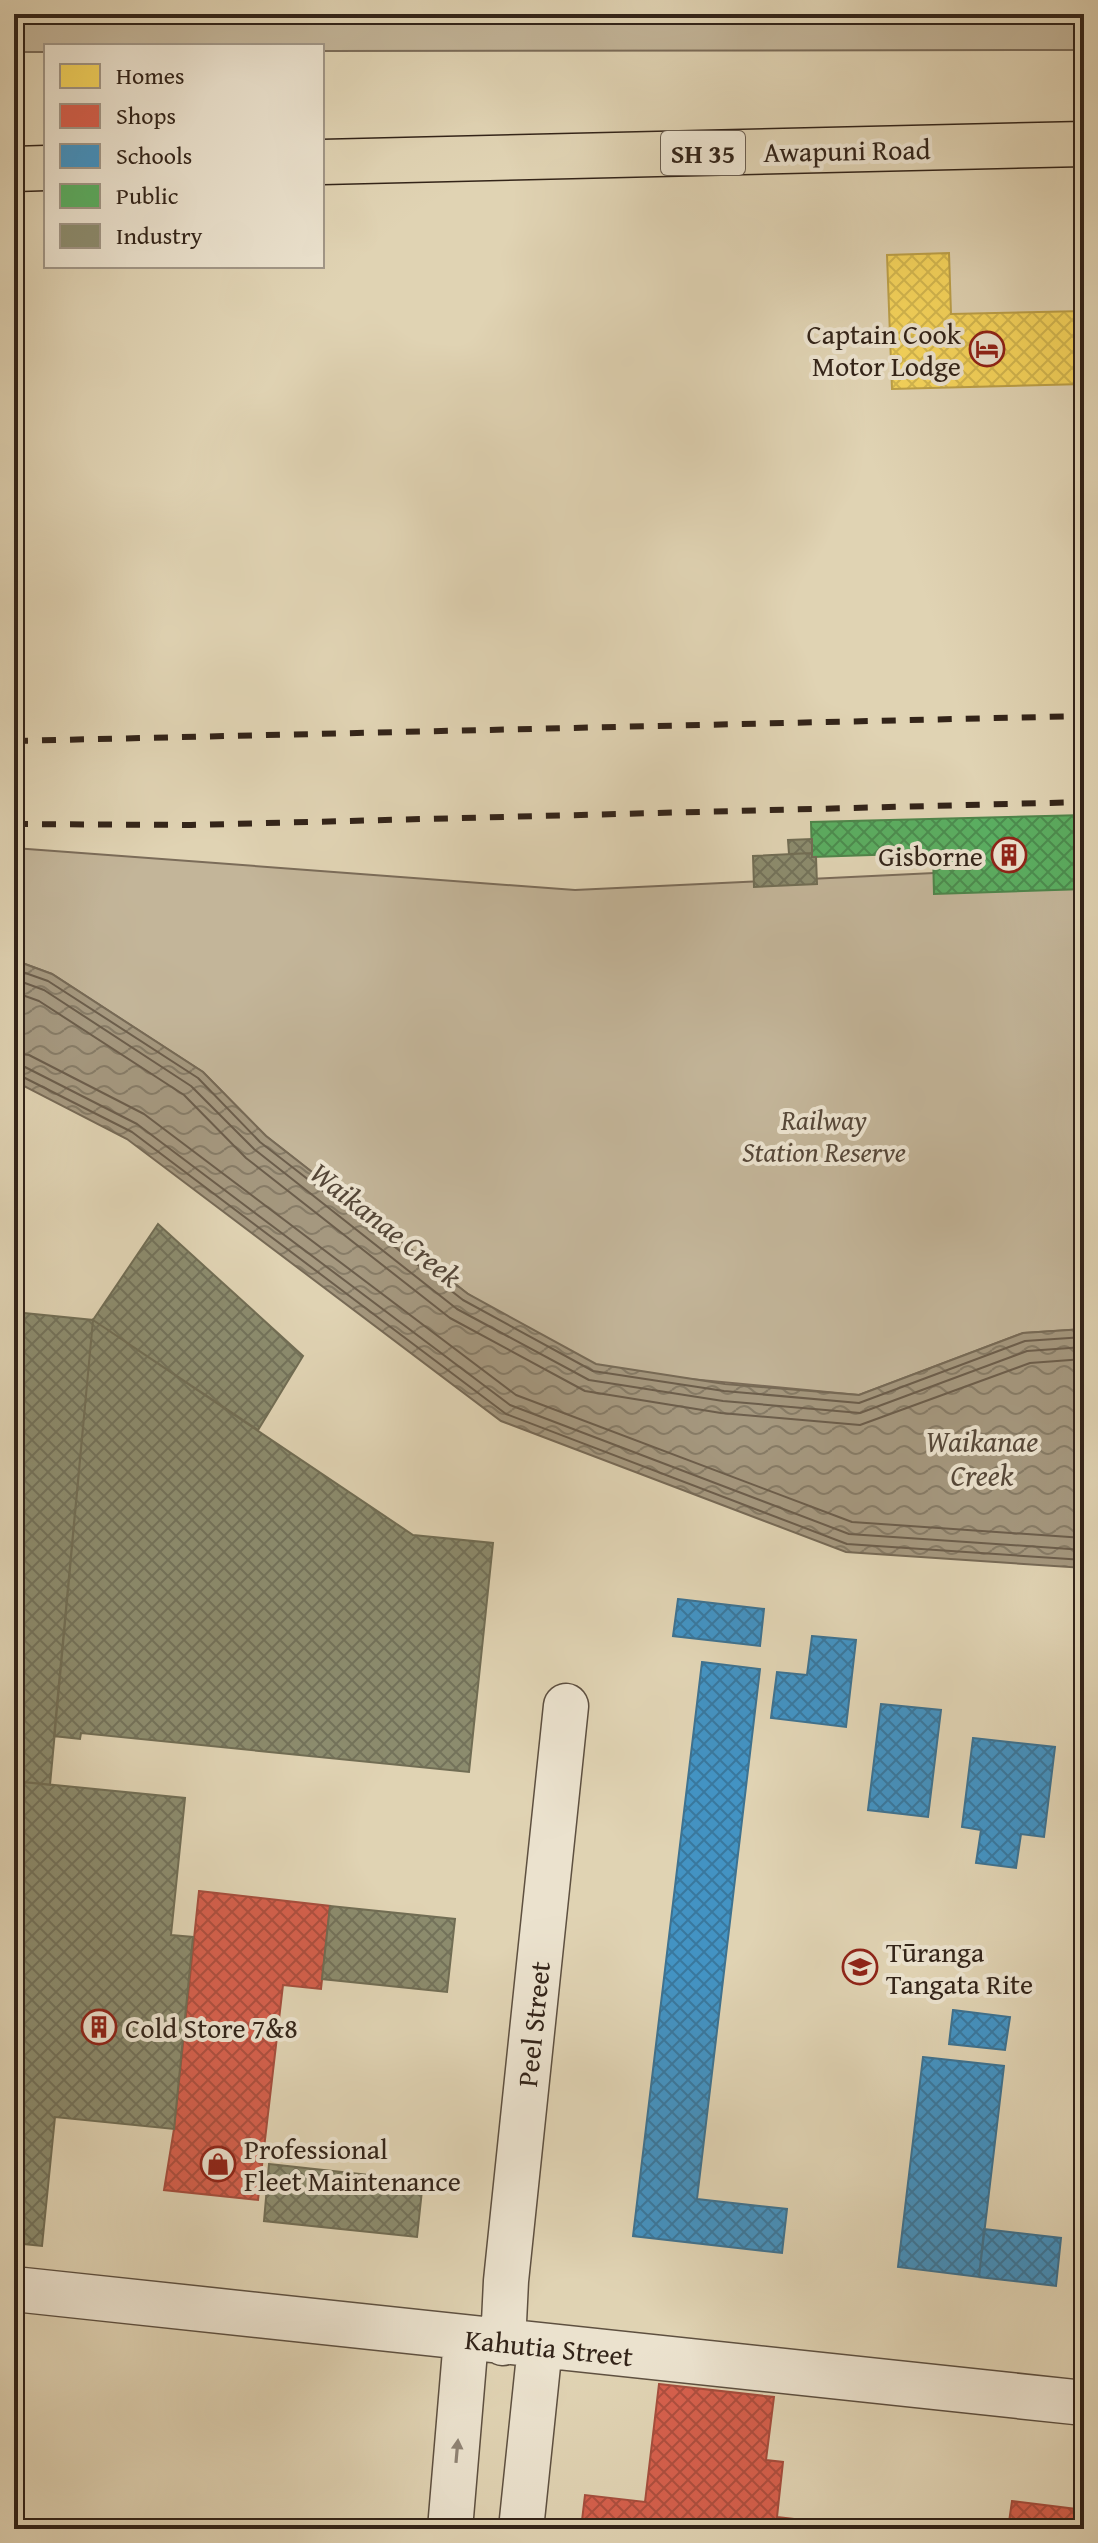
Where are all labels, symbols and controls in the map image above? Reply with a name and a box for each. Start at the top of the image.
legend [44,44,324,268]
text: Homes [116,58,185,93]
text: Shops [116,98,176,133]
street label: Awapuni Road [763,128,931,172]
road number: SH 35 [661,131,745,175]
text: Schools [116,138,192,173]
text: Public [116,178,179,213]
text: Industry [116,218,203,253]
place label: Captain Cook Motor Lodge [807,313,962,386]
hotel icon: Captain Cook Motor Lodge [968,330,1006,368]
place label: Gisborne [878,835,983,876]
building icon: Gisborne [990,836,1028,874]
park label: Railway Station Reserve [742,1099,906,1172]
water label: Waikanae Creek [301,1151,471,1297]
water label: Waikanae Creek [926,1419,1038,1497]
place label: Tūranga Tangata Rite [886,1931,1033,2004]
school or university icon: Tūranga Tangata Rite [841,1948,879,1986]
street label: Peel Street [506,1959,560,2089]
place label: Cold Store 7&8 [125,2007,298,2048]
building icon: Cold Store 7&8 [80,2008,118,2046]
place label: Professional Fleet Maintenance [244,2128,461,2201]
shop icon: Professional Fleet Maintenance [199,2145,237,2183]
street label: Kahutia Street [463,2318,635,2376]
one-way arrow [450,2438,463,2463]

